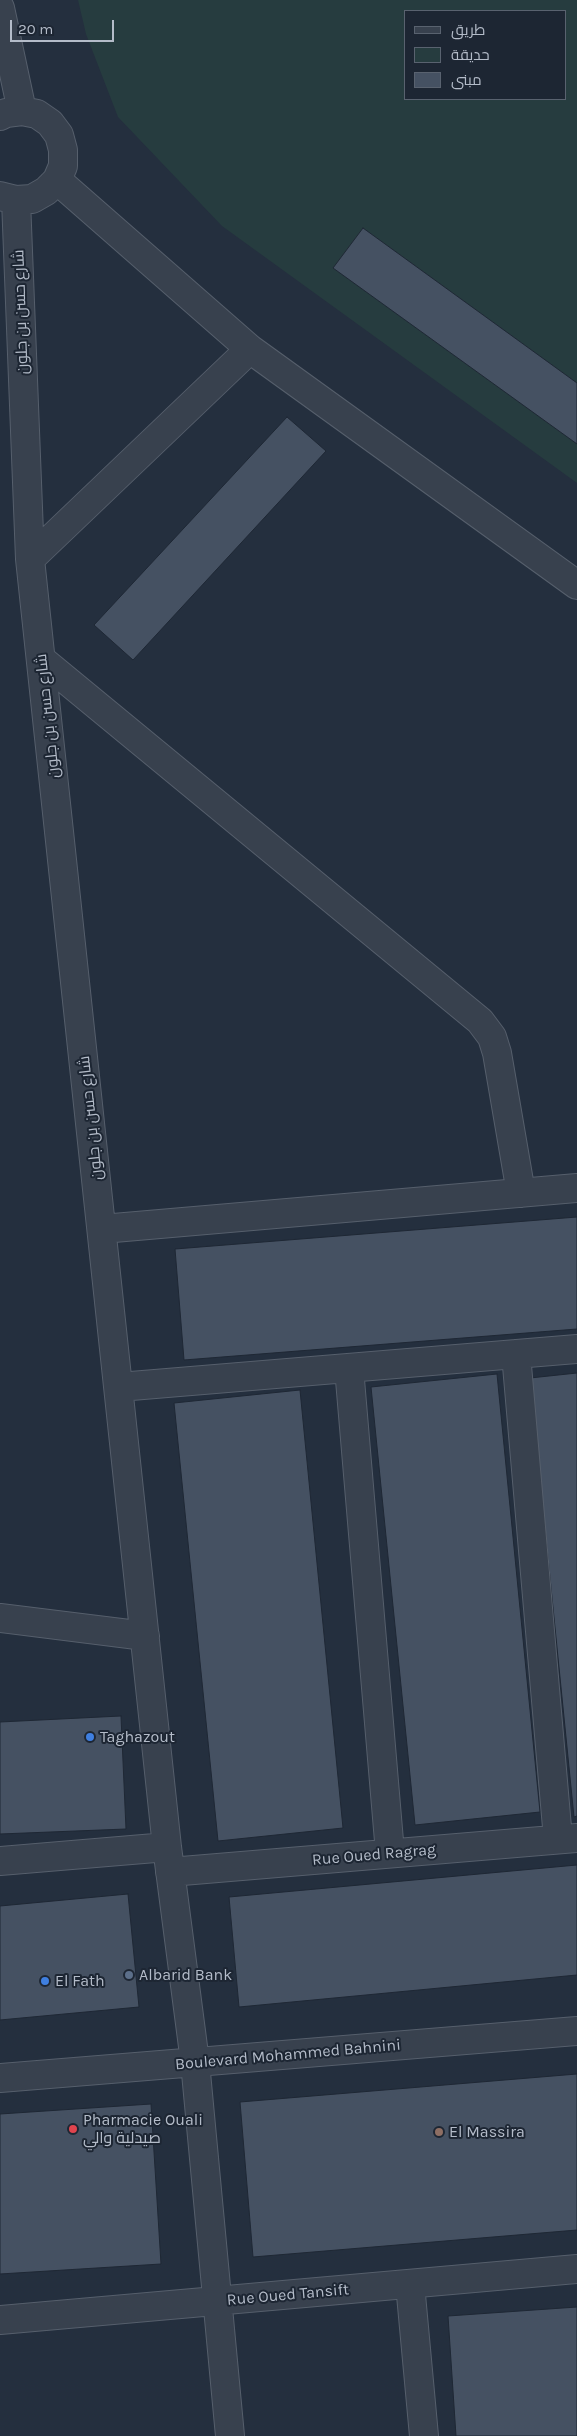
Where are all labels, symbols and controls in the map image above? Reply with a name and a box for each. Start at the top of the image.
scale bar [12,10,116,42]
legend [404,10,567,100]
text: 20 m [18,20,53,38]
text: طريق [451,21,485,39]
text: حديقة [451,46,490,64]
text: مبنى [451,71,482,89]
street label: شارع حسن بن جلون [9,249,33,375]
street label: شارع حسن بن جلون [32,653,64,779]
street label: شارع حسن بن جلون [75,1055,107,1181]
place label: Taghazout [100,1727,175,1747]
marker: Taghazout [84,1731,96,1743]
street label: Rue Oued Ragrag [311,1840,437,1870]
place label: Albarid Bank [139,1965,232,1985]
marker: Albarid Bank [123,1969,135,1981]
place label: El Fath [55,1971,105,1991]
marker: El Fath [39,1975,51,1987]
street label: Boulevard Mohammed Bahnini [174,2036,402,2074]
place label: Pharmacie Ouali صيدلية والي [83,2110,203,2148]
place label: El Massira [449,2122,525,2142]
marker: Pharmacie Ouali صيدلية والي [67,2123,79,2135]
marker: El Massira [433,2126,445,2138]
street label: Rue Oued Tansift [226,2280,350,2310]

